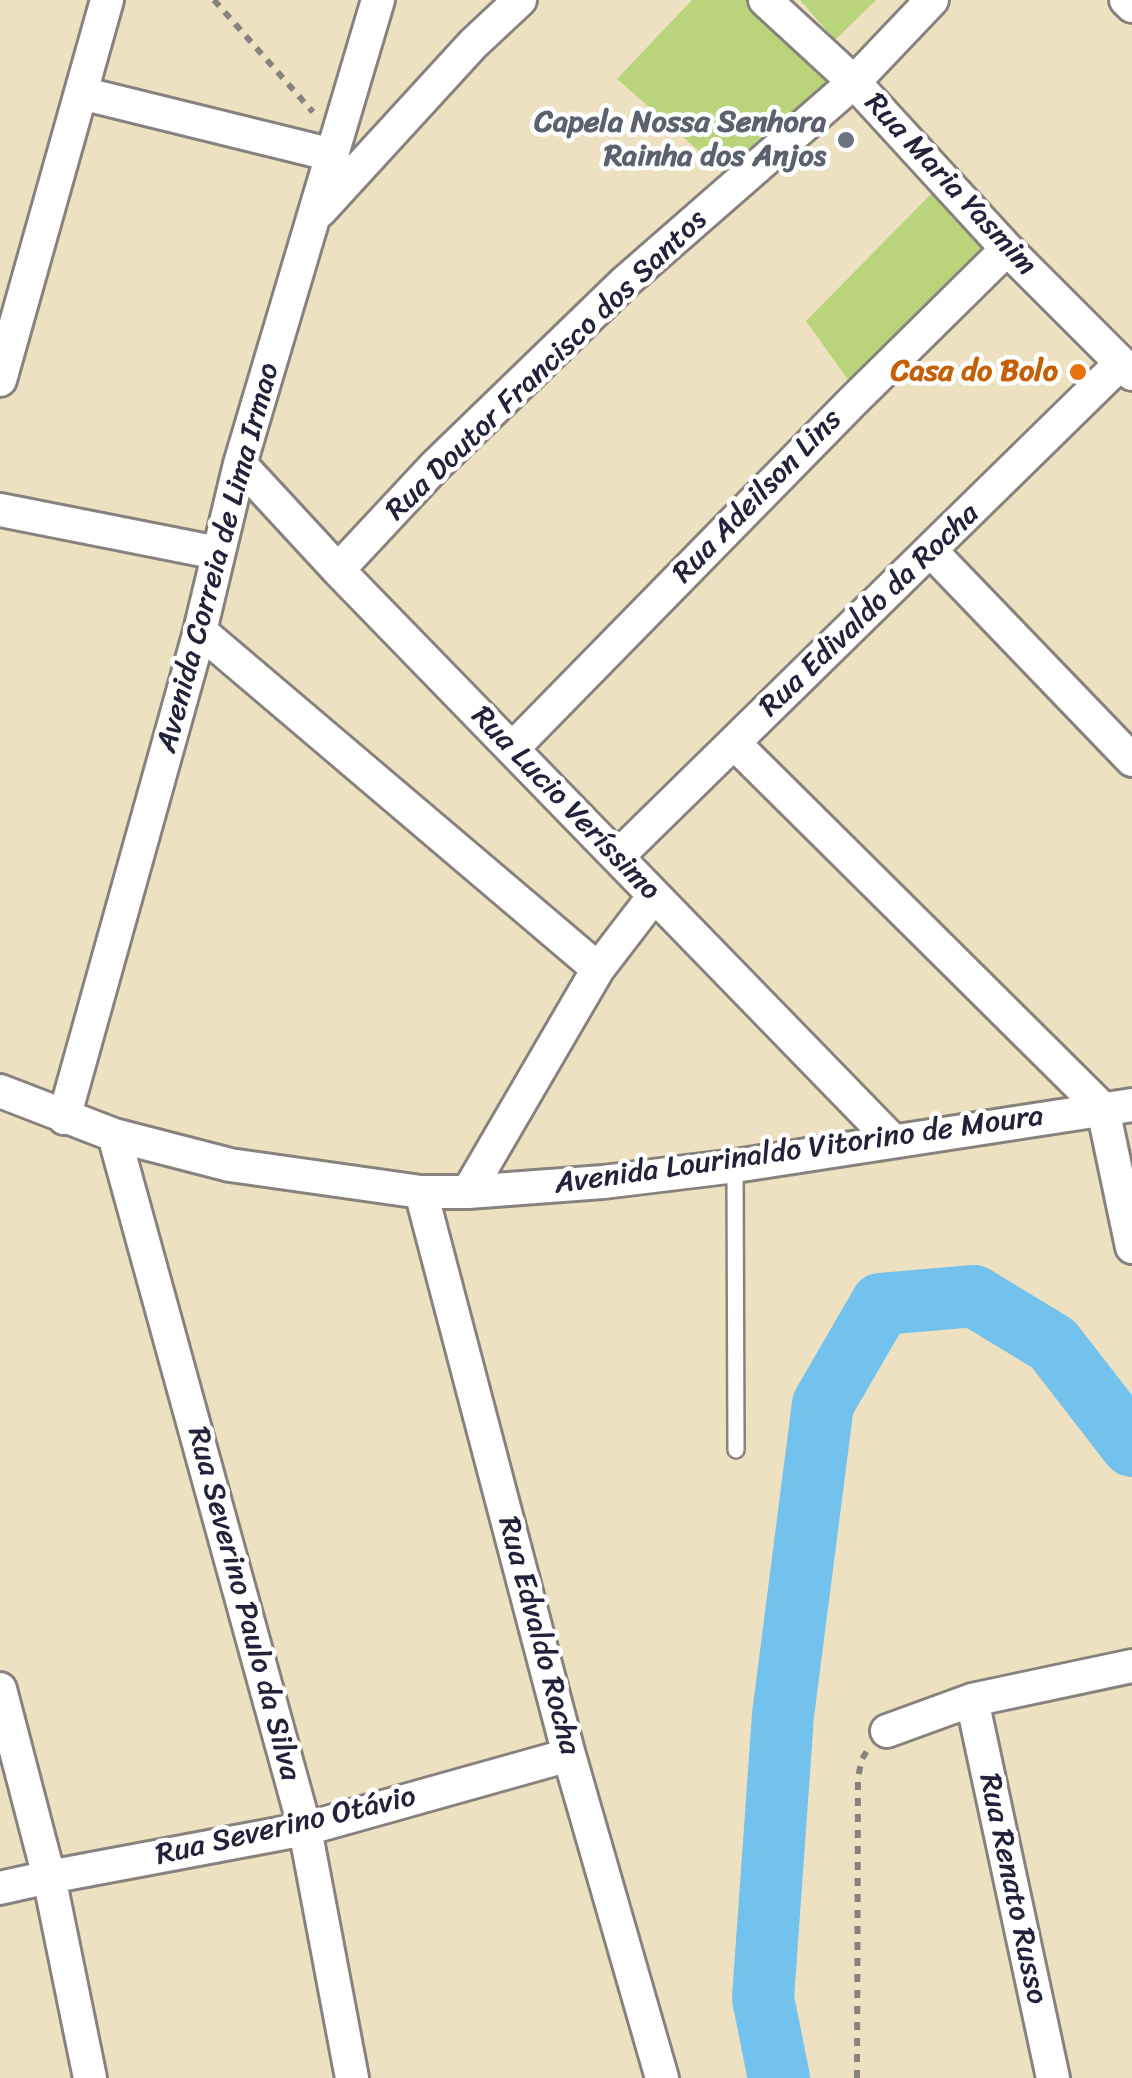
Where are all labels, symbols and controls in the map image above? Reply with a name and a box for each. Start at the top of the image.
street label: Rua Maria Yasmim [856,86,1044,284]
place label: Capela Nossa Senhora Rainha dos Anjos [534,105,826,176]
marker: Capela Nossa Senhora Rainha dos Anjos [835,129,857,151]
street label: Rua Doutor Francisco dos Santos [379,203,715,529]
place label: Casa do Bolo [891,354,1058,390]
street label: Avenida Correia de Lima Irmao [150,359,288,757]
marker: Casa do Bolo [1067,361,1089,383]
street label: Rua Adeilson Lins [666,402,850,592]
street label: Rua Edivaldo da Rocha [753,497,987,725]
street label: Rua Lucio Veríssimo [463,699,667,909]
street label: Avenida Lourinaldo Vitorino de Moura [552,1099,1046,1203]
street label: Rua Severino Paulo da Silva [178,1423,308,1785]
street label: Rua Edvaldo Rocha [489,1513,587,1759]
street label: Rua Renato Russo [970,1770,1054,2008]
street label: Rua Severino Otávio [152,1780,420,1874]

